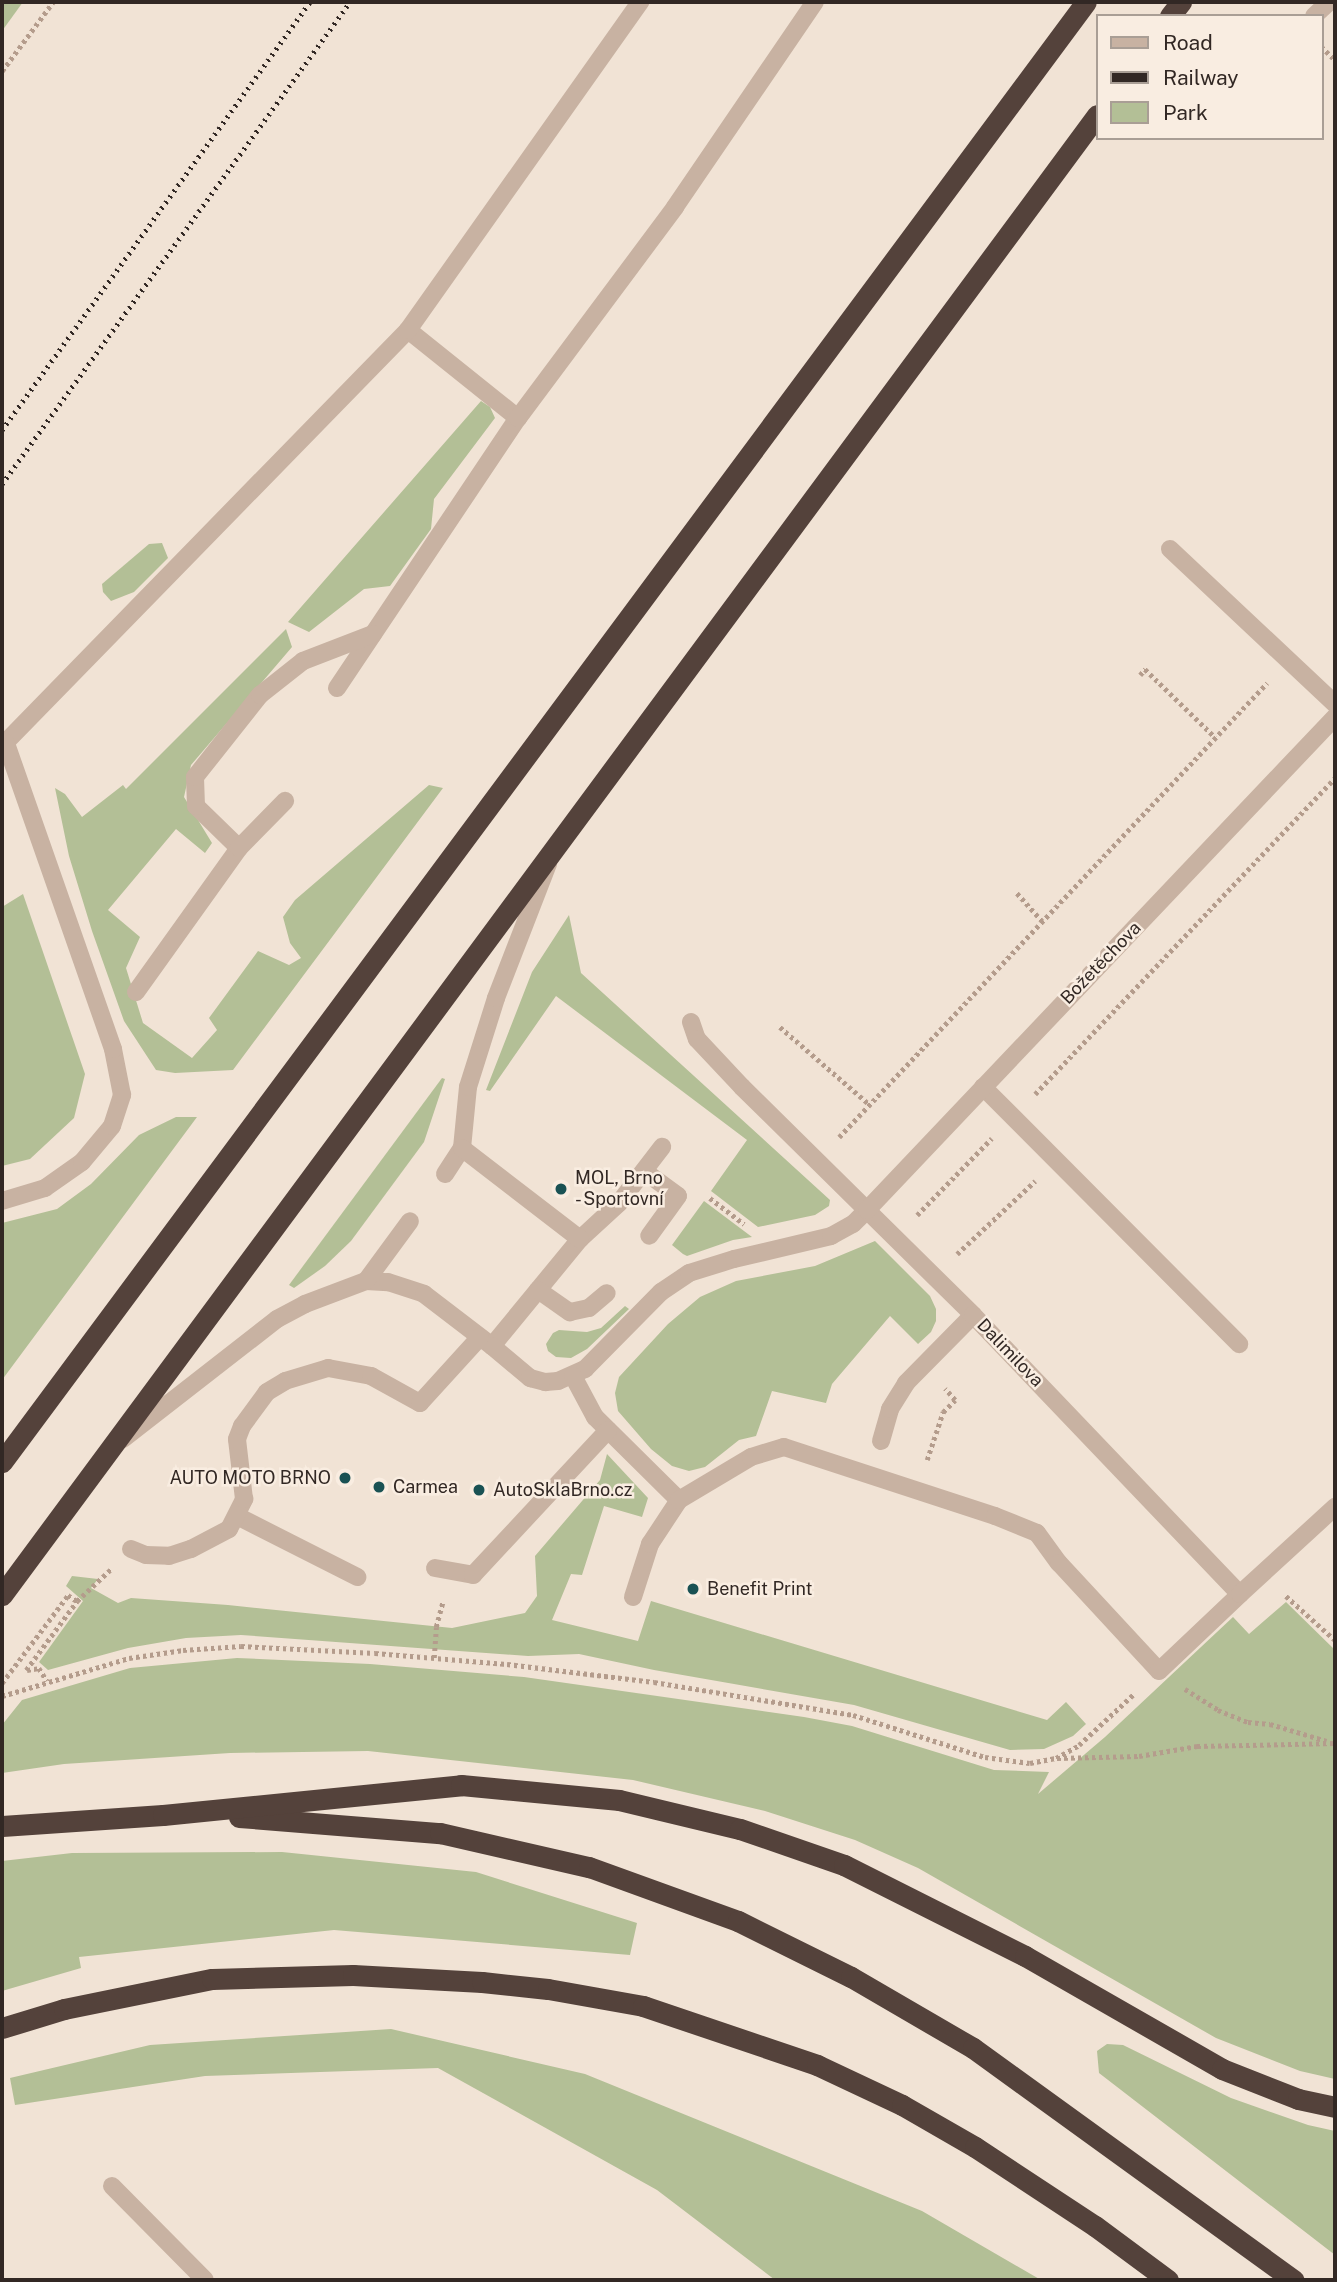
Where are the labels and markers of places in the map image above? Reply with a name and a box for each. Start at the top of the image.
place label: MOL, Brno - Sportovní [575,1168,666,1210]
marker: MOL, Brno - Sportovní [553,1181,569,1197]
place label: AUTO MOTO BRNO [169,1467,331,1489]
marker: AUTO MOTO BRNO [337,1470,353,1486]
place label: Carmea [393,1476,458,1498]
marker: Carmea [371,1479,387,1495]
place label: AutoSklaBrno.cz [493,1479,632,1501]
marker: AutoSklaBrno.cz [471,1482,487,1498]
place label: Benefit Print [707,1578,813,1600]
marker: Benefit Print [685,1581,701,1597]

